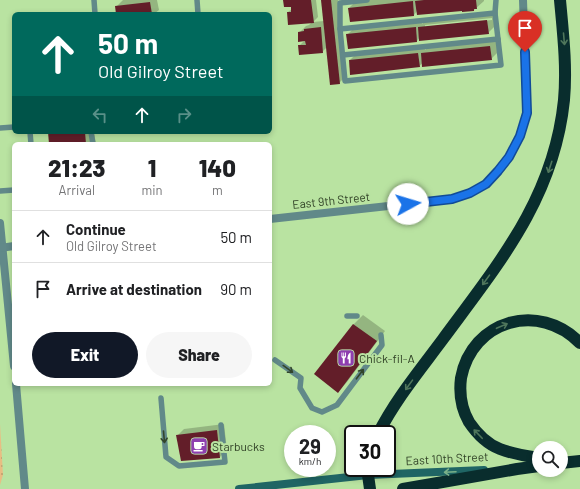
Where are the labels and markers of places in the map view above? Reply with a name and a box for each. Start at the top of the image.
pin [508,11,542,52]
restaurant icon: Chick-fil-A [336,348,356,368]
place label: Chick-fil-A [359,351,415,365]
cafe icon: Starbucks [189,436,209,456]
place label: Starbucks [212,439,265,453]

